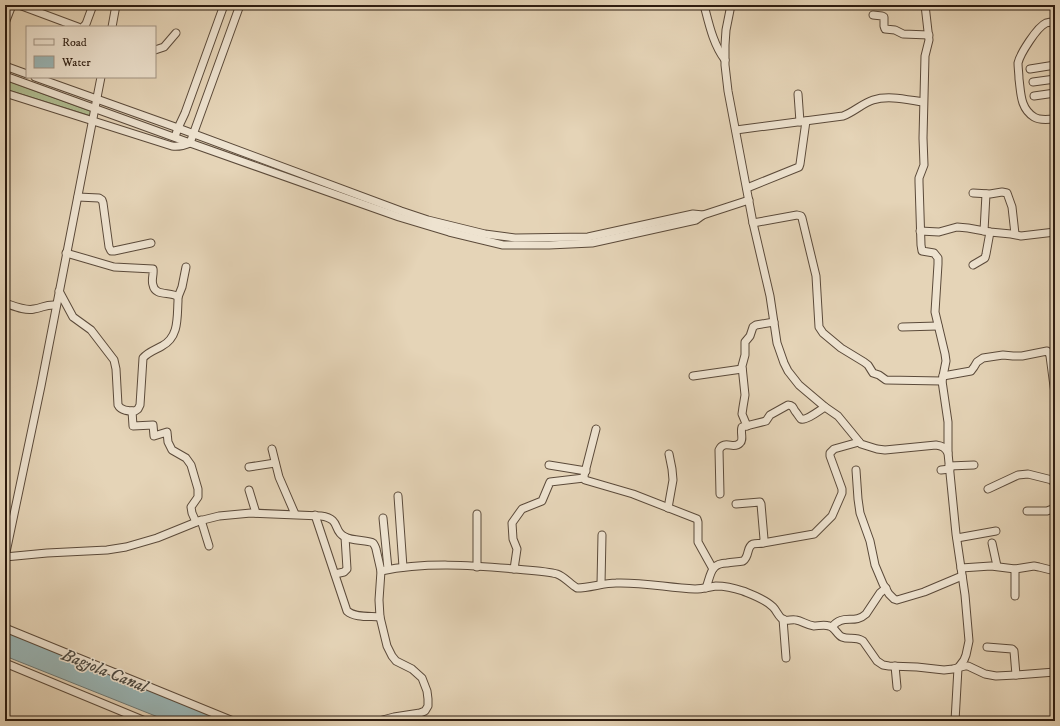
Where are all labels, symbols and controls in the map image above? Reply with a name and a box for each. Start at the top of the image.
legend [26,26,156,78]
text: Road [62,35,87,50]
text: Water [61,55,91,70]
water label: Bagjola Canal [58,643,152,699]

